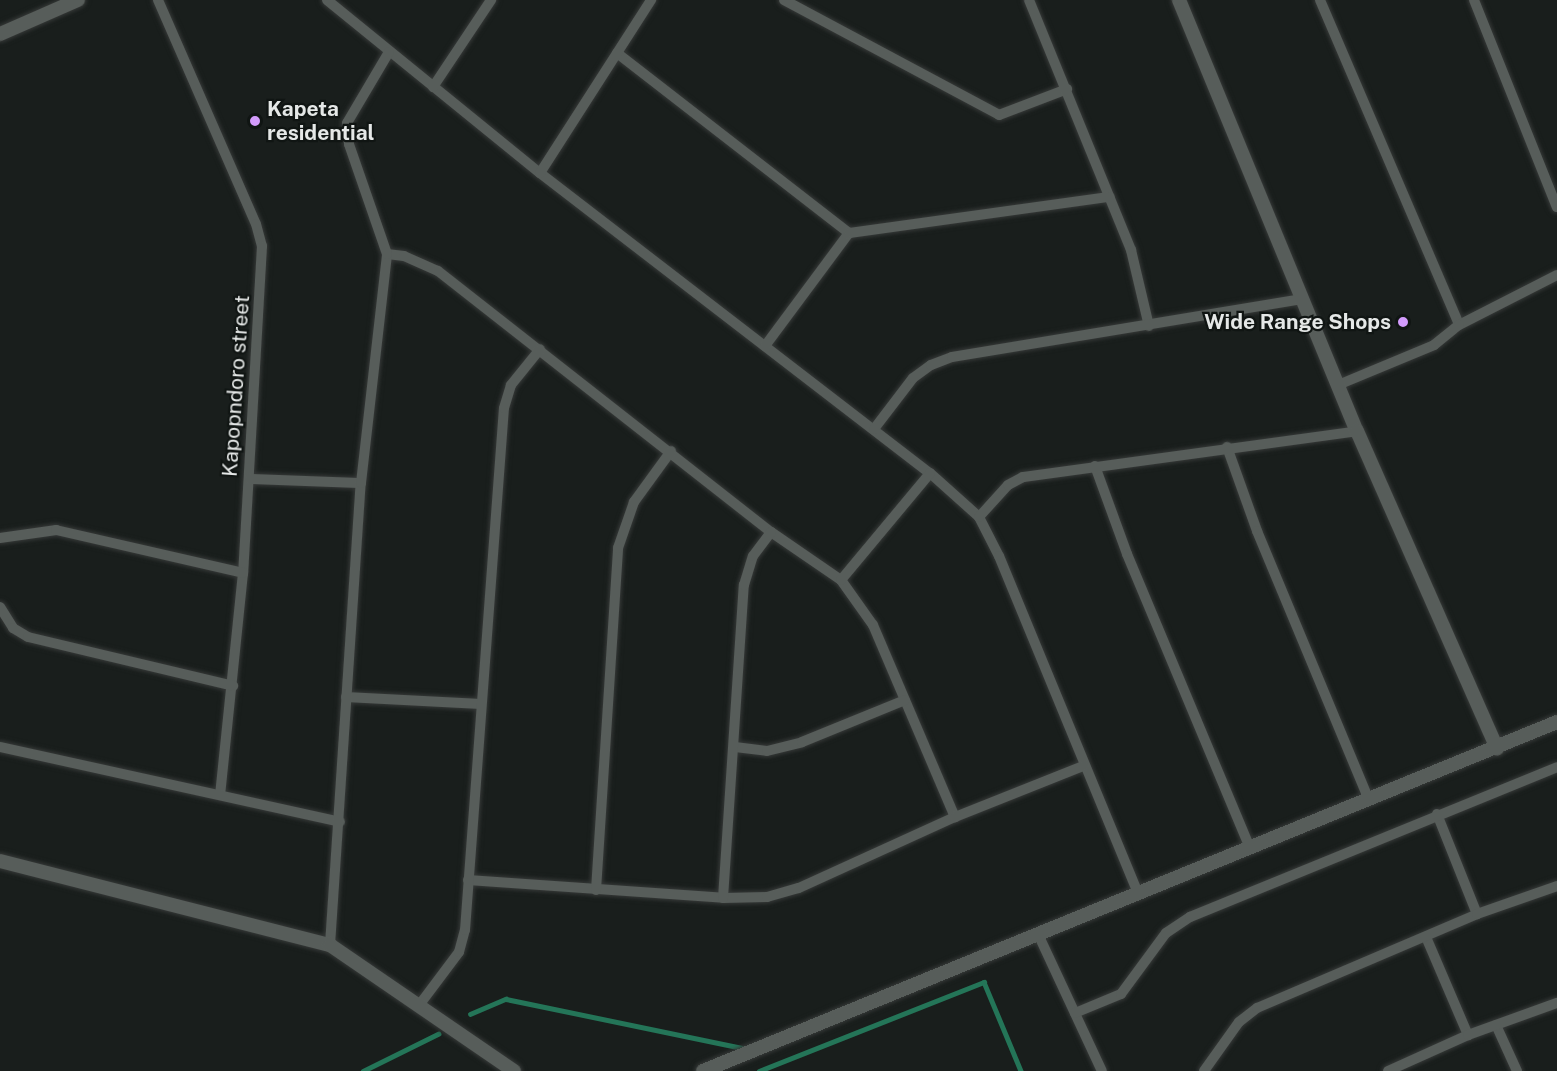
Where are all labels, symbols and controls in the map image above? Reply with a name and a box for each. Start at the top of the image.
place label: Kapeta residential [267,96,374,146]
marker: Kapeta residential [248,114,262,128]
street label: Kapopndoro street [217,294,255,478]
place label: Wide Range Shops [1204,309,1391,335]
marker: Wide Range Shops [1396,315,1410,329]

